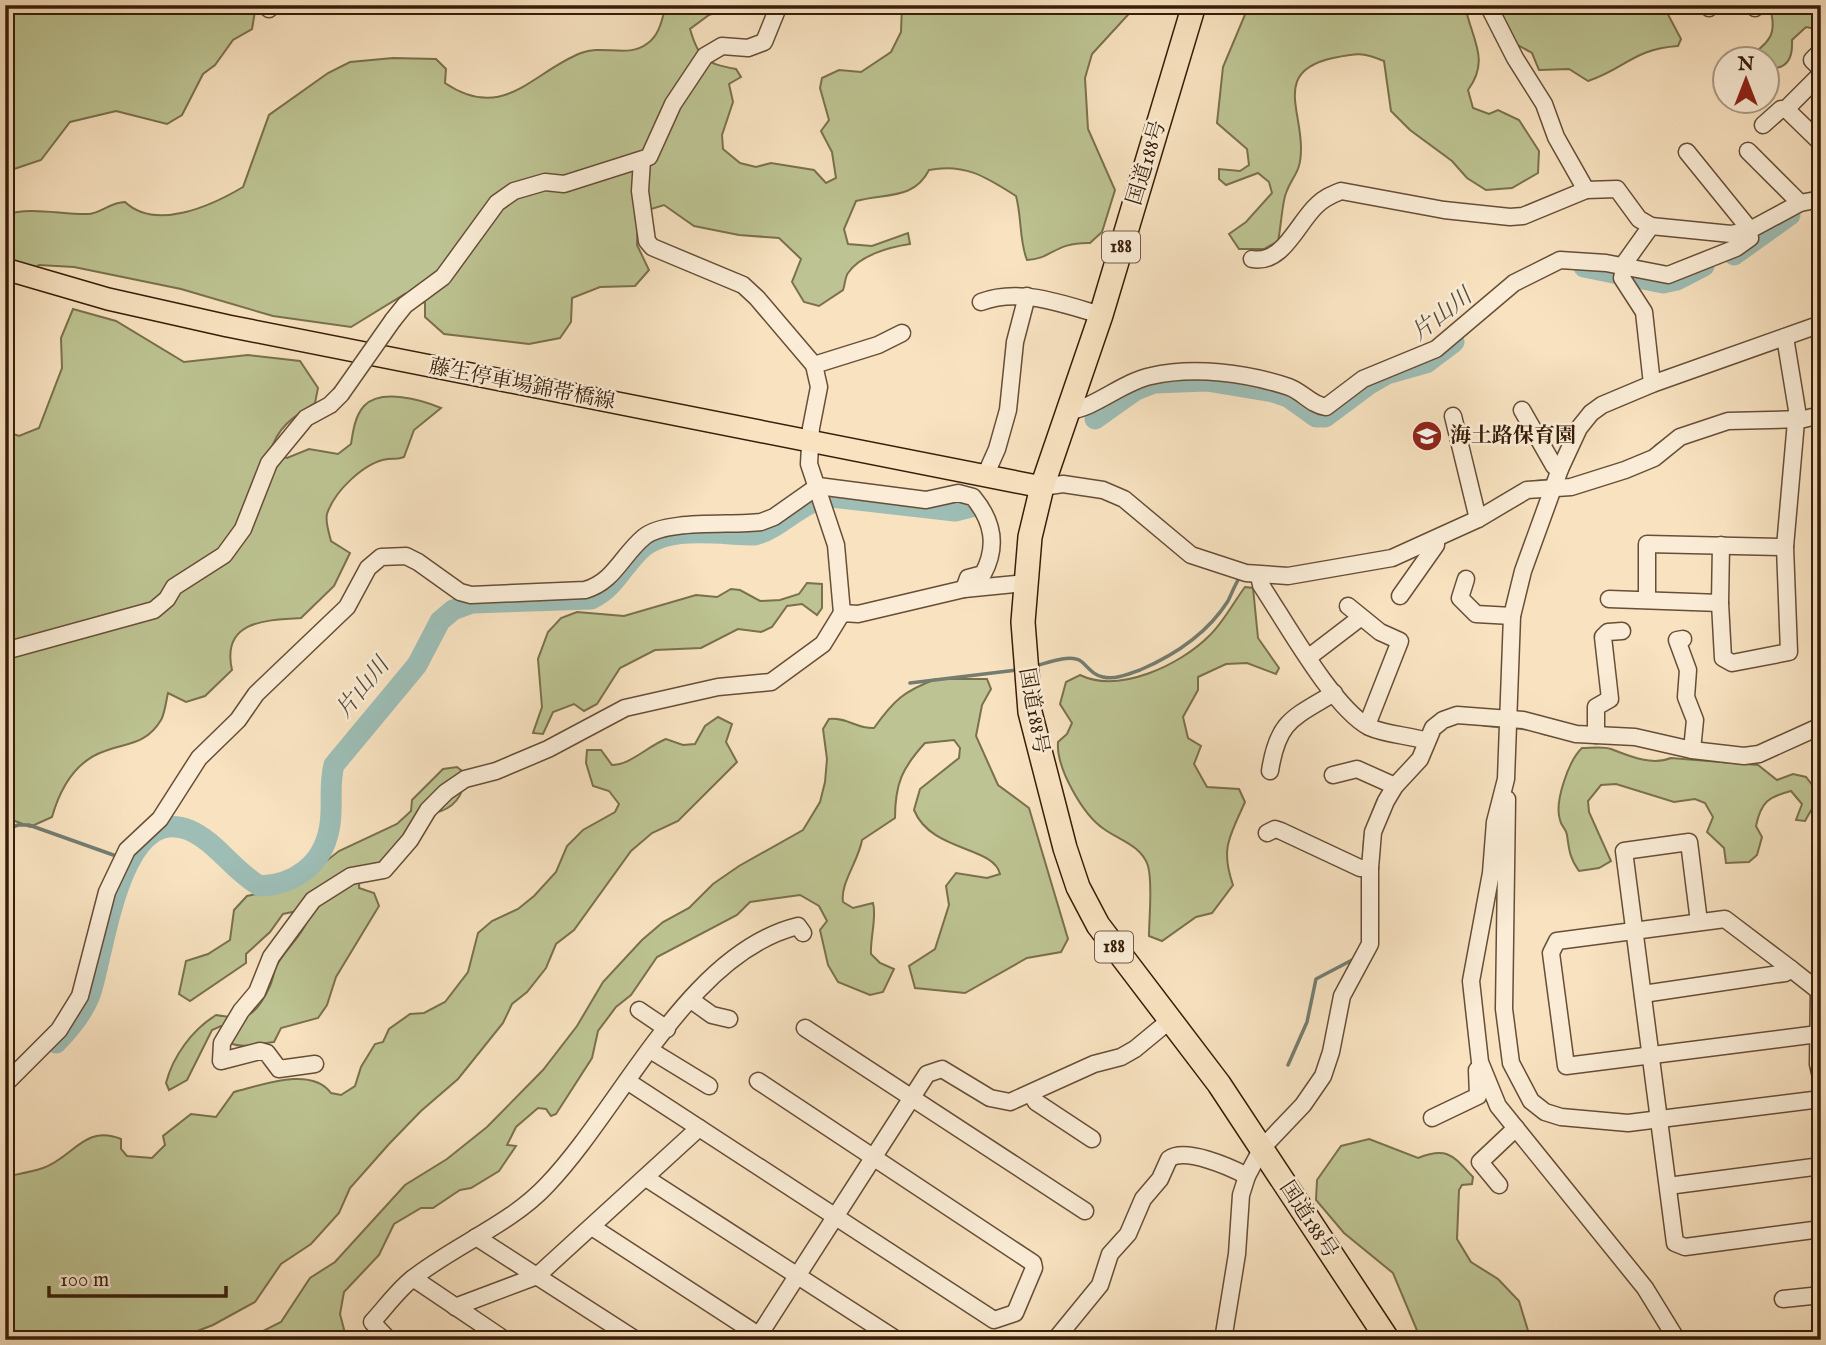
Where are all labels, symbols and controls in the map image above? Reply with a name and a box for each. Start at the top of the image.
north arrow [1710,46,1780,116]
text: N [1737,53,1755,77]
street label: 国道188号 [1121,117,1173,209]
road number: 188 [1102,232,1140,262]
water label: 片山川 [1406,280,1480,348]
street label: 藤生停車場錦帯橋線 [427,354,617,416]
school or university icon: 海土路保育園 [1410,419,1444,453]
place label: 海土路保育園 [1450,423,1576,450]
water label: 片山川 [330,650,398,724]
street label: 国道188号 [1012,666,1054,756]
road number: 188 [1095,931,1133,962]
street label: 国道188号 [1273,1176,1343,1264]
scale bar [49,1254,226,1298]
text: 100 m [60,1267,109,1294]

